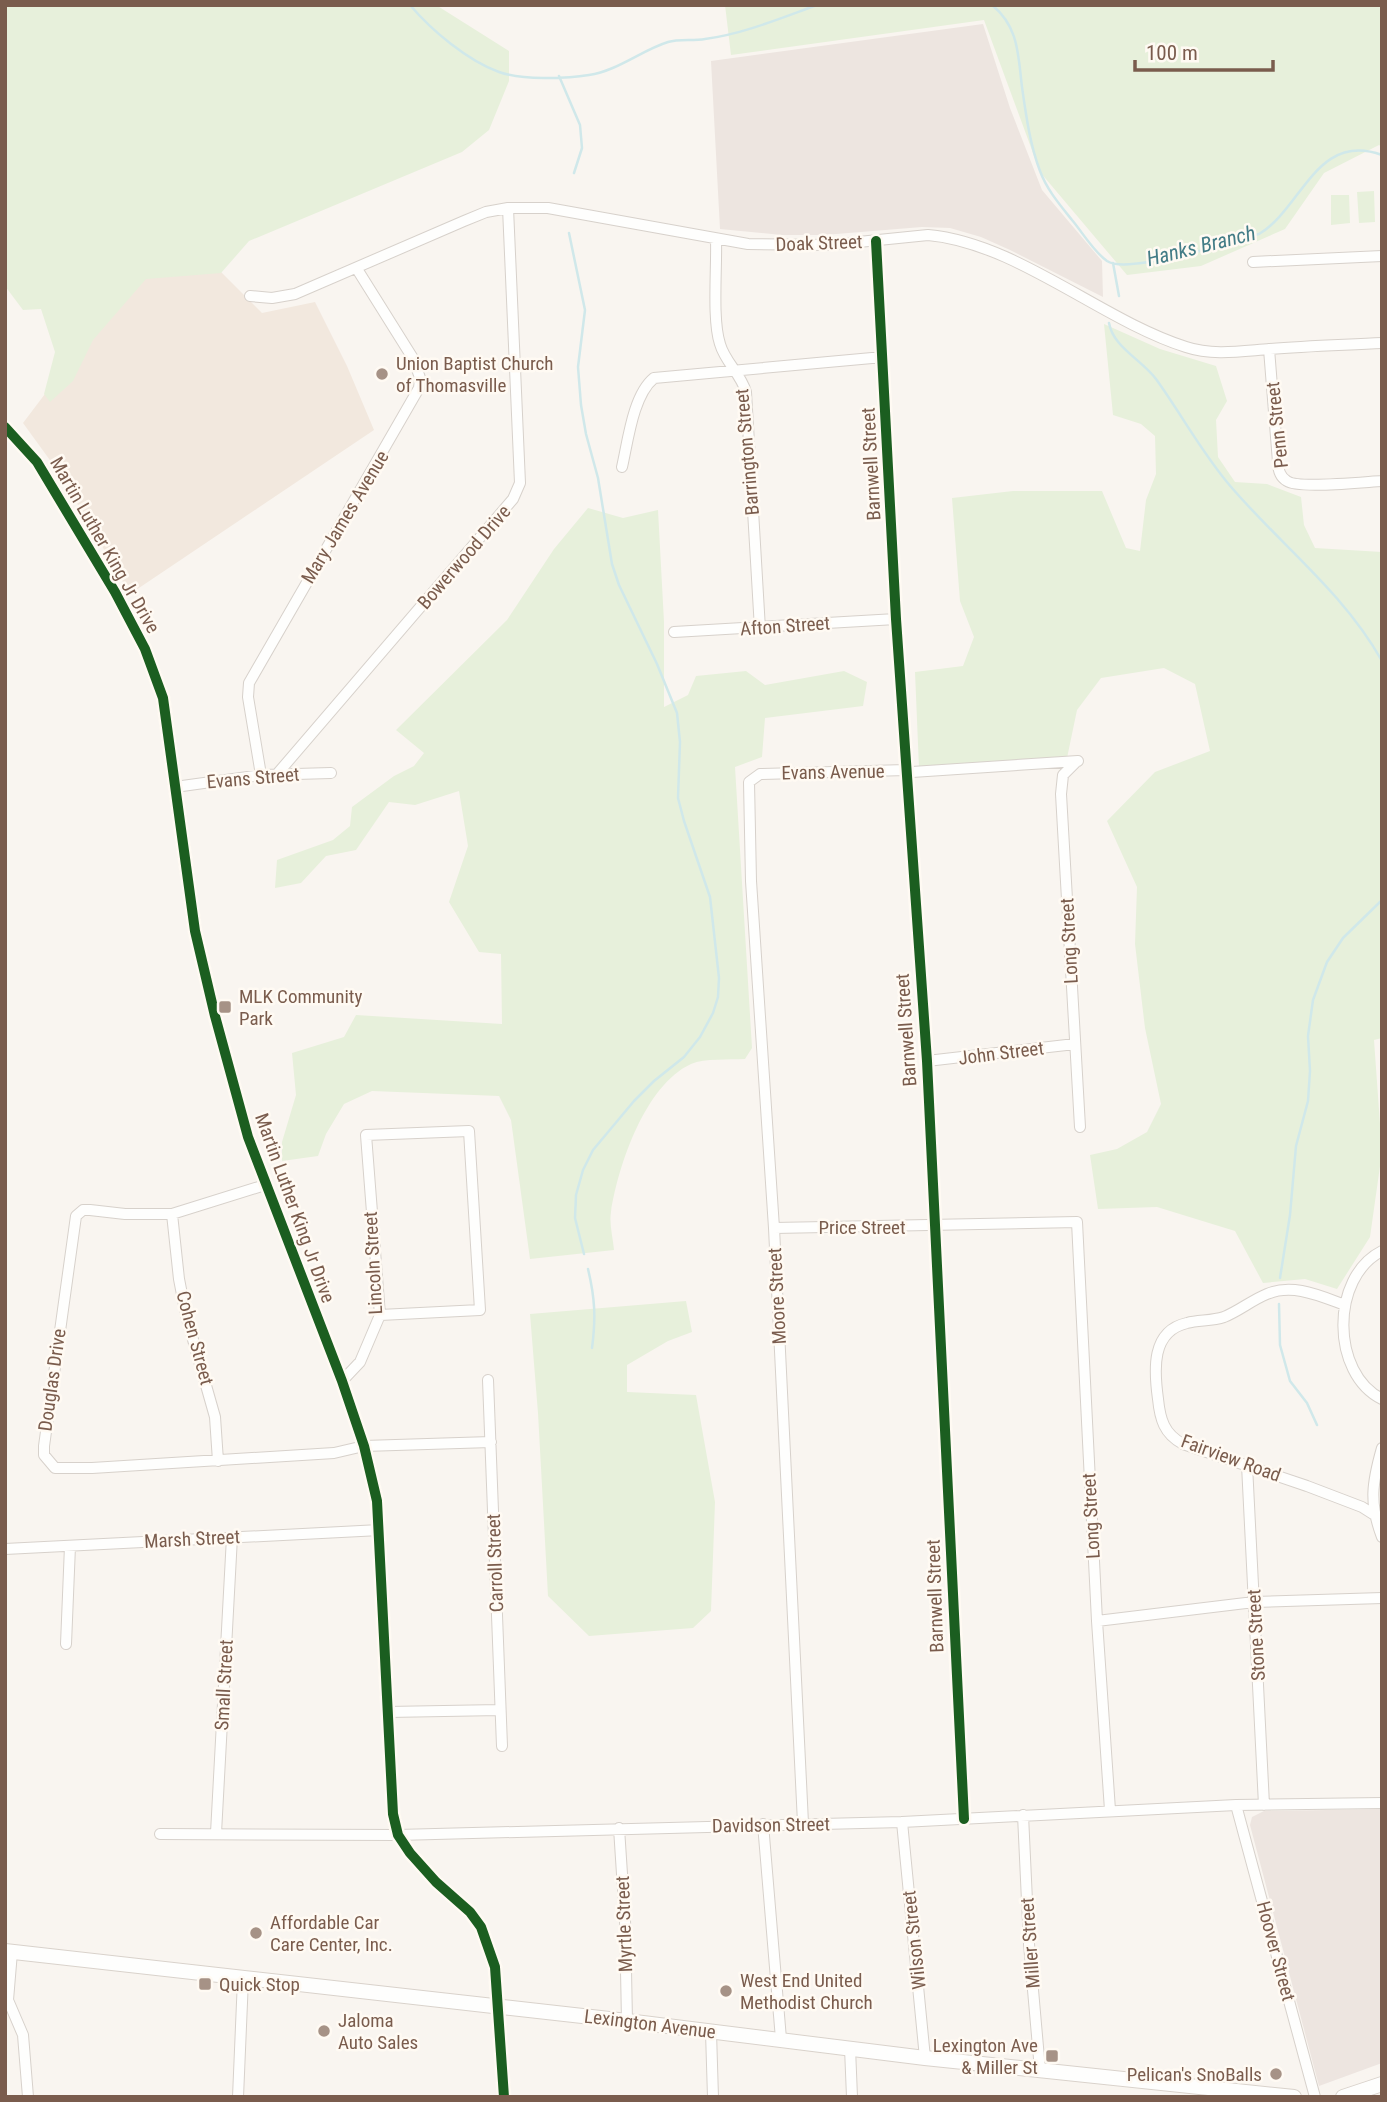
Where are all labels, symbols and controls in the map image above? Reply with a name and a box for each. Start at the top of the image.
scale bar [1135,28,1273,72]
text: 100 m [1146,41,1198,65]
water label: Hanks Branch [1144,221,1258,271]
street label: Doak Street [775,230,863,256]
place label: Union Baptist Church of Thomasville [396,352,554,397]
marker: Union Baptist Church of Thomasville [374,366,390,382]
street label: Penn Street [1261,381,1293,469]
street label: Barrington Street [730,388,764,516]
street label: Barnwell Street [857,407,885,521]
street label: Mary James Avenue [296,446,394,588]
street label: Martin Luther King Jr Drive [45,453,165,637]
street label: Bowerwood Drive [413,500,515,614]
street label: Afton Street [739,611,831,641]
street label: Evans Avenue [781,760,885,784]
street label: Evans Street [206,762,300,794]
street label: Long Street [1055,897,1083,985]
street label: Barnwell Street [891,973,921,1087]
place label: MLK Community Park [239,985,362,1030]
marker: MLK Community Park [217,999,233,1015]
street label: John Street [957,1036,1045,1070]
street label: Martin Luther King Jr Drive [250,1110,340,1306]
street label: Lincoln Street [359,1211,387,1315]
street label: Price Street [818,1216,906,1239]
street label: Moore Street [763,1247,791,1345]
street label: Cohen Street [171,1288,219,1388]
street label: Douglas Drive [33,1327,71,1433]
street label: Fairview Road [1178,1429,1284,1487]
street label: Long Street [1077,1472,1105,1560]
street label: Carroll Street [482,1513,508,1613]
street label: Marsh Street [143,1525,241,1553]
street label: Barnwell Street [922,1539,948,1653]
street label: Stone Street [1242,1589,1270,1681]
street label: Small Street [210,1639,238,1731]
street label: Davidson Street [712,1812,830,1838]
street label: Myrtle Street [611,1875,637,1973]
street label: Wilson Street [897,1889,931,1991]
street label: Miller Street [1015,1897,1045,1989]
street label: Hoover Street [1252,1899,1300,2003]
place label: Affordable Car Care Center, Inc. [270,1911,393,1956]
marker: Affordable Car Care Center, Inc. [248,1925,264,1941]
place label: West End United Methodist Church [740,1969,873,2014]
place label: Quick Stop [219,1973,300,1996]
marker: Quick Stop [197,1976,213,1992]
marker: West End United Methodist Church [718,1983,734,1999]
street label: Lexington Avenue [583,2005,717,2043]
place label: Jaloma Auto Sales [338,2009,418,2054]
marker: Jaloma Auto Sales [316,2023,332,2039]
place label: Lexington Ave & Miller St [933,2034,1038,2079]
marker: Lexington Ave & Miller St [1044,2048,1060,2064]
place label: Pelican's SnoBalls [1127,2063,1262,2086]
marker: Pelican's SnoBalls [1268,2066,1284,2082]

